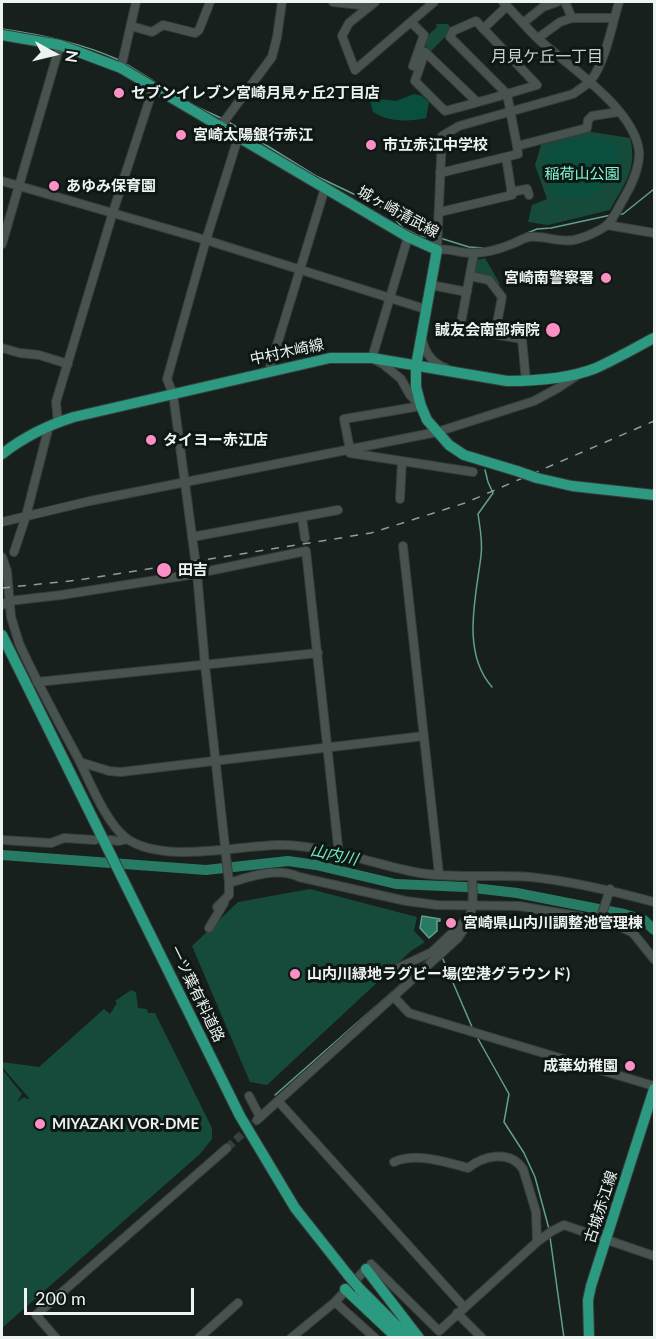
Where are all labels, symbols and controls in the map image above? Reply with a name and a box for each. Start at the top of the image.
north arrow [24,24,84,84]
district label: 月見ケ丘一丁目 [491,47,603,67]
text: N [62,49,83,64]
place label: セブンイレブン宮崎月見ヶ丘2丁目店 [131,84,380,102]
marker: セブンイレブン宮崎月見ヶ丘2丁目店 [112,86,126,100]
place label: 宮崎太陽銀行赤江 [193,126,313,144]
marker: 宮崎太陽銀行赤江 [174,128,188,142]
place label: 市立赤江中学校 [383,136,488,154]
marker: 市立赤江中学校 [364,138,378,152]
park label: 稲荷山公園 [545,165,619,183]
place label: あゆみ保育園 [66,177,156,195]
marker: あゆみ保育園 [47,179,61,193]
street label: 城ヶ崎清武線 [354,182,442,242]
place label: 宮崎南警察署 [504,269,594,287]
marker: 宮崎南警察署 [599,271,613,285]
place label: 誠友会南部病院 [435,321,540,339]
marker: 誠友会南部病院 [544,321,562,339]
street label: 中村木崎線 [248,335,326,369]
place label: タイヨー赤江店 [163,431,268,449]
marker: タイヨー赤江店 [144,433,158,447]
marker: 田吉 [155,561,173,579]
place label: 田吉 [178,561,208,579]
water label: 山内川 [309,841,359,869]
place label: 宮崎県山内川調整池管理棟 [463,914,643,932]
marker: 宮崎県山内川調整池管理棟 [444,916,458,930]
street label: 一ツ葉有料道路 [166,943,228,1045]
place label: 山内川緑地ラグビー場(空港グラウンド) [307,965,570,983]
marker: 山内川緑地ラグビー場(空港グラウンド) [288,967,302,981]
place label: 成華幼稚園 [543,1057,618,1075]
marker: 成華幼稚園 [623,1059,637,1073]
place label: MIYAZAKI VOR-DME [52,1115,199,1133]
marker: MIYAZAKI VOR-DME [33,1117,47,1131]
street label: 古城赤江線 [581,1169,621,1245]
scale bar [27,1276,196,1314]
text: 200 m [35,1287,86,1309]

